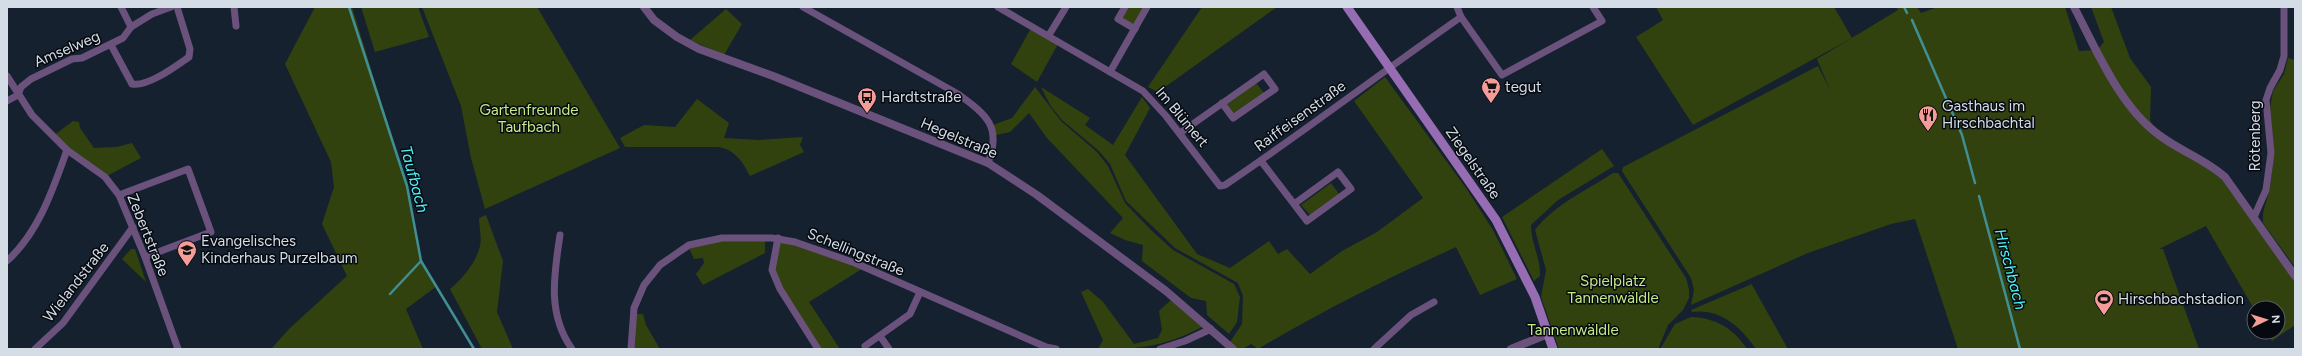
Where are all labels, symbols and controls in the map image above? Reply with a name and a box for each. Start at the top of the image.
street label: Amselweg [31,27,103,71]
supermarket icon: tegut [1480,76,1502,104]
street label: Raiffeisenstraße [1251,77,1349,155]
place label: tegut [1505,78,1542,96]
street label: Im Blümert [1152,83,1213,151]
bus stop icon: Hardtstraße [856,86,878,114]
place label: Hardtstraße [881,88,961,106]
place label: Gasthaus im Hirschbachtal [1942,97,2035,132]
street label: Rötenberg [2246,100,2264,172]
park label: Gartenfreunde Taufbach [480,101,578,136]
restaurant icon: Gasthaus im Hirschbachtal [1917,104,1939,132]
street label: Hegelstraße [918,114,1000,162]
street label: Ziegelstraße [1442,124,1504,202]
water label: Taufbach [396,144,433,215]
street label: Zebertstraße [123,191,173,279]
street label: Schellingstraße [805,224,907,280]
water label: Hirschbach [1991,227,2030,312]
place label: Evangelisches Kinderhaus Purzelbaum [201,232,358,267]
street label: Wielandstraße [39,239,113,325]
school or university icon: Evangelisches Kinderhaus Purzelbaum [176,239,198,267]
park label: Spielplatz Tannenwäldle [1567,272,1659,307]
sports icon: Hirschbachstadion [2093,288,2115,316]
place label: Hirschbachstadion [2118,290,2244,308]
north arrow [2246,300,2286,340]
text: N [2269,315,2282,324]
park label: Tannenwäldle [1527,321,1619,339]

